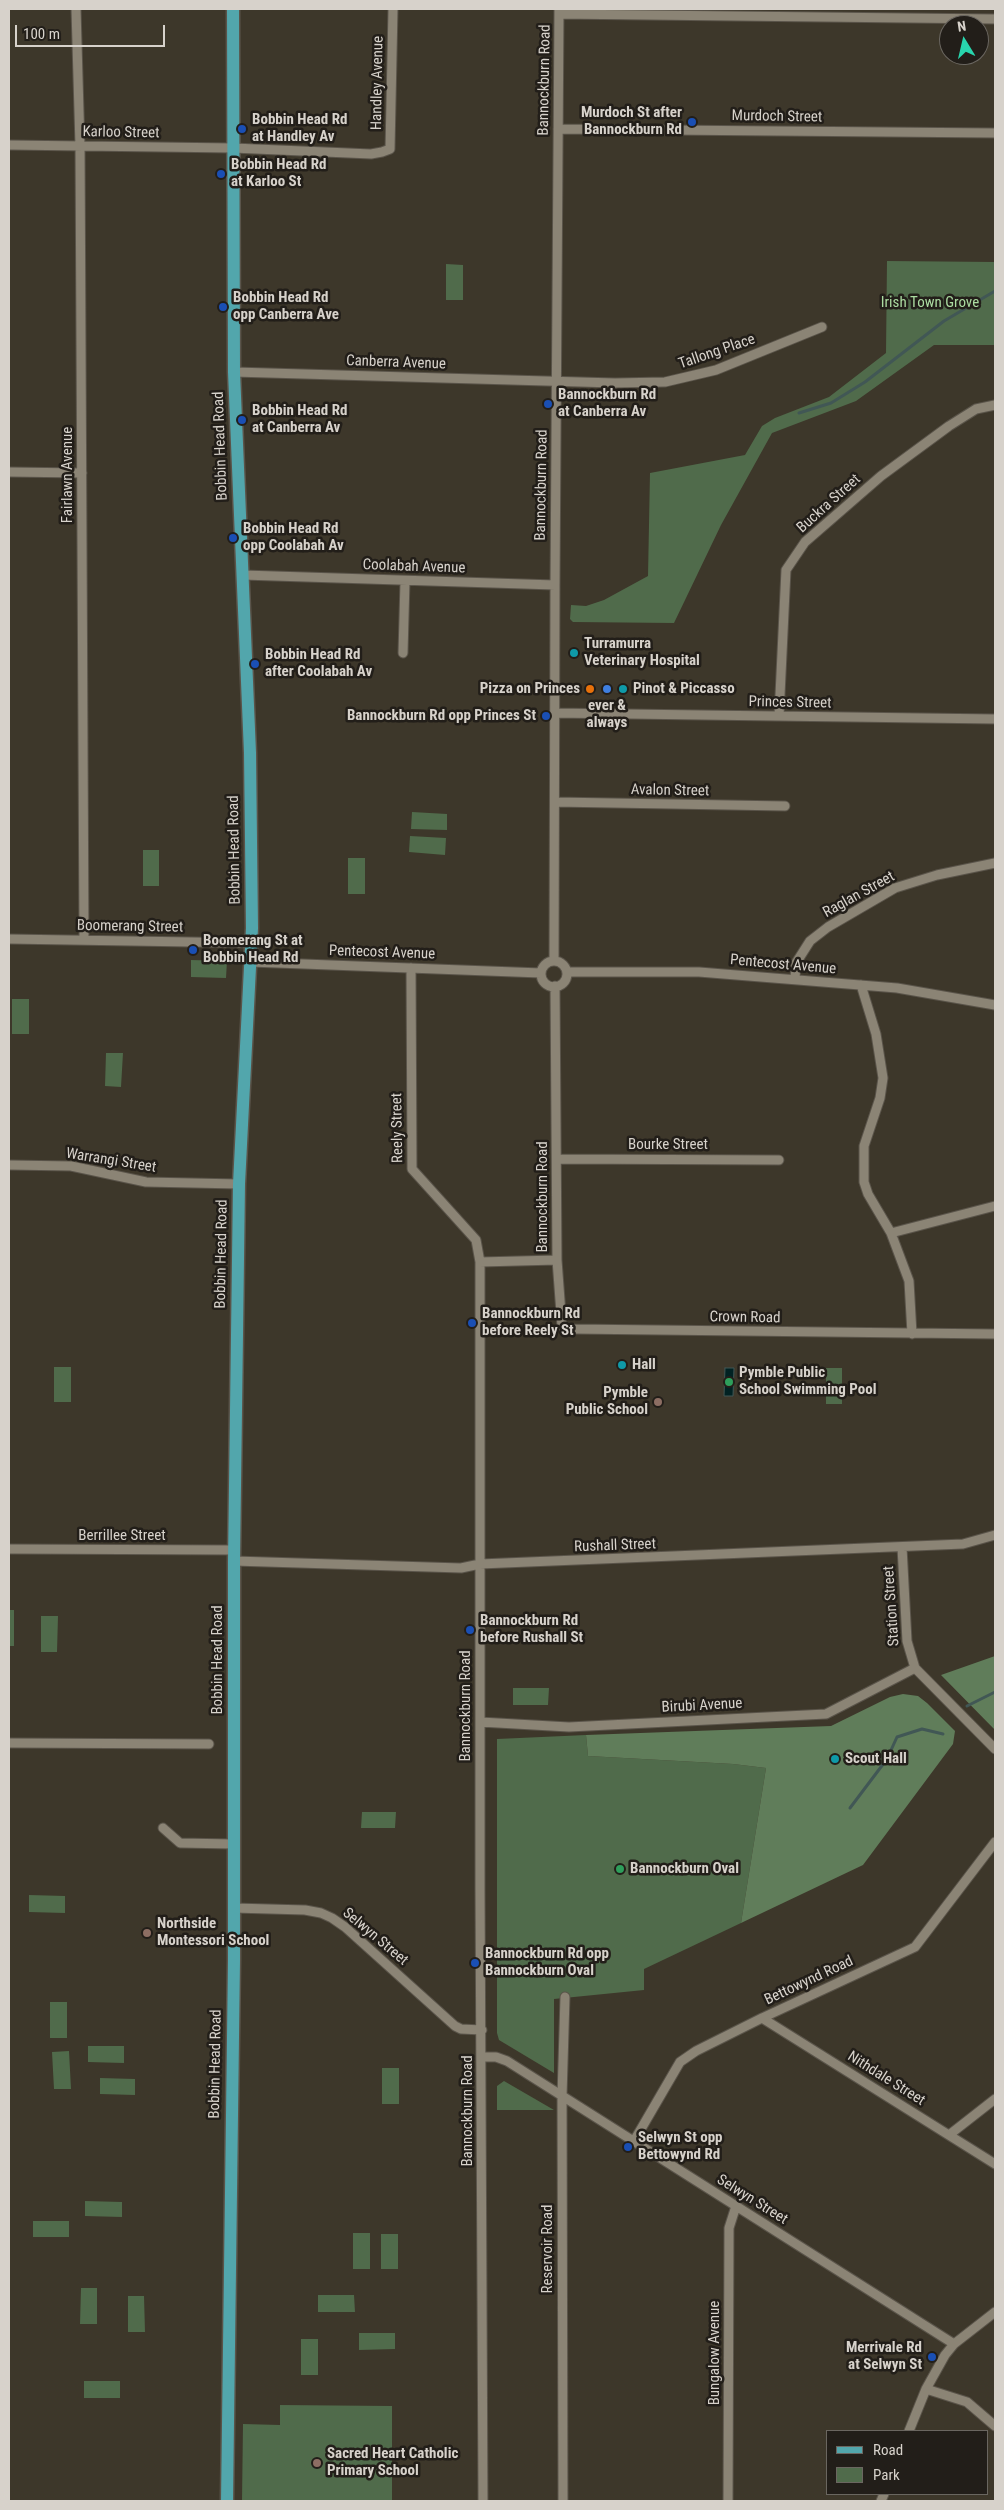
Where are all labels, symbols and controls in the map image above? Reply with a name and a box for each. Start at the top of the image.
scale bar [18,15,168,47]
north arrow [939,15,989,65]
text: N [956,18,967,35]
street label: Bannockburn Road [535,24,555,136]
text: 100 m [23,25,60,43]
street label: Handley Avenue [368,36,388,130]
place label: Murdoch St after Bannockburn Rd [581,104,682,139]
street label: Murdoch Street [731,107,823,127]
place label: Bobbin Head Rd at Handley Av [252,111,347,146]
marker: Murdoch St after Bannockburn Rd [686,116,698,128]
street label: Karloo Street [82,123,160,143]
marker: Bobbin Head Rd at Handley Av [236,123,248,135]
place label: Bobbin Head Rd at Karloo St [231,156,326,191]
marker: Bobbin Head Rd at Karloo St [215,168,227,180]
place label: Bobbin Head Rd opp Canberra Ave [233,289,339,324]
park label: Irish Town Grove [881,294,979,312]
marker: Bobbin Head Rd opp Canberra Ave [217,301,229,313]
street label: Tallong Place [676,331,758,373]
street label: Canberra Avenue [346,352,446,374]
place label: Bannockburn Rd at Canberra Av [558,386,656,421]
street label: Bobbin Head Road [210,391,232,501]
marker: Bannockburn Rd at Canberra Av [542,398,554,410]
place label: Bobbin Head Rd at Canberra Av [252,402,347,437]
marker: Bobbin Head Rd at Canberra Av [236,414,248,426]
street label: Fairlawn Avenue [59,427,77,523]
street label: Bannockburn Road [532,429,552,541]
street label: Buckra Street [794,471,864,537]
place label: Bobbin Head Rd opp Coolabah Av [243,520,344,555]
marker: Bobbin Head Rd opp Coolabah Av [227,532,239,544]
street label: Coolabah Avenue [362,556,466,578]
place label: Turramurra Veterinary Hospital [584,635,700,670]
place label: Bobbin Head Rd after Coolabah Av [265,646,372,681]
marker: Turramurra Veterinary Hospital [568,647,580,659]
marker: Bobbin Head Rd after Coolabah Av [249,658,261,670]
place label: Pizza on Princes [480,680,580,698]
place label: Pinot & Piccasso [633,680,735,698]
marker: Pizza on Princes [584,683,596,695]
marker: ever & always [601,683,613,695]
marker: Pinot & Piccasso [617,683,629,695]
street label: Princes Street [748,693,832,713]
place label: ever & always [587,697,627,732]
place label: Bannockburn Rd opp Princes St [347,707,536,725]
marker: Bannockburn Rd opp Princes St [540,710,552,722]
street label: Avalon Street [631,781,709,801]
street label: Bobbin Head Road [225,795,245,905]
street label: Raglan Street [820,868,898,922]
street label: Boomerang Street [77,917,183,937]
place label: Boomerang St at Bobbin Head Rd [203,932,303,967]
street label: Pentecost Avenue [329,942,435,964]
marker: Boomerang St at Bobbin Head Rd [187,944,199,956]
street label: Pentecost Avenue [729,951,837,979]
street label: Reely Street [388,1093,408,1163]
street label: Bourke Street [628,1136,708,1154]
street label: Bannockburn Road [534,1141,552,1253]
street label: Warrangi Street [65,1145,157,1177]
street label: Bobbin Head Road [212,1199,232,1309]
place label: Bannockburn Rd before Reely St [482,1305,580,1340]
street label: Crown Road [709,1308,781,1328]
marker: Bannockburn Rd before Reely St [466,1317,478,1329]
place label: Hall [632,1356,656,1374]
marker: Hall [616,1359,628,1371]
place label: Pymble Public School Swimming Pool [739,1364,876,1399]
marker: Pymble Public School Swimming Pool [723,1376,735,1388]
place label: Pymble Public School [566,1384,648,1419]
marker: Pymble Public School [652,1396,664,1408]
street label: Berrillee Street [78,1527,166,1545]
street label: Rushall Street [574,1536,656,1556]
street label: Station Street [880,1565,904,1647]
street label: Bobbin Head Road [209,1605,227,1715]
place label: Bannockburn Rd before Rushall St [480,1612,583,1647]
marker: Bannockburn Rd before Rushall St [464,1624,476,1636]
street label: Bannockburn Road [457,1650,475,1762]
street label: Birubi Avenue [661,1695,743,1717]
place label: Scout Hall [845,1750,907,1768]
marker: Scout Hall [829,1753,841,1765]
place label: Bannockburn Oval [630,1860,739,1878]
marker: Bannockburn Oval [614,1863,626,1875]
street label: Selwyn Street [339,1904,411,1970]
place label: Northside Montessori School [157,1915,269,1950]
marker: Northside Montessori School [141,1927,153,1939]
place label: Bannockburn Rd opp Bannockburn Oval [485,1945,609,1980]
street label: Bettowynd Road [762,1953,856,2009]
marker: Bannockburn Rd opp Bannockburn Oval [469,1957,481,1969]
street label: Bobbin Head Road [206,2009,226,2119]
street label: Nithdale Street [844,2048,928,2110]
street label: Bannockburn Road [459,2055,477,2167]
place label: Selwyn St opp Bettowynd Rd [638,2129,723,2164]
marker: Selwyn St opp Bettowynd Rd [622,2141,634,2153]
street label: Selwyn Street [713,2171,791,2229]
street label: Reservoir Road [539,2205,557,2293]
street label: Bungalow Avenue [706,2301,724,2405]
place label: Merrivale Rd at Selwyn St [846,2339,922,2374]
marker: Merrivale Rd at Selwyn St [926,2351,938,2363]
legend [826,2430,989,2495]
text: Road [873,2441,903,2459]
place label: Sacred Heart Catholic Primary School [327,2445,458,2480]
marker: Sacred Heart Catholic Primary School [311,2457,323,2469]
text: Park [873,2466,900,2484]

